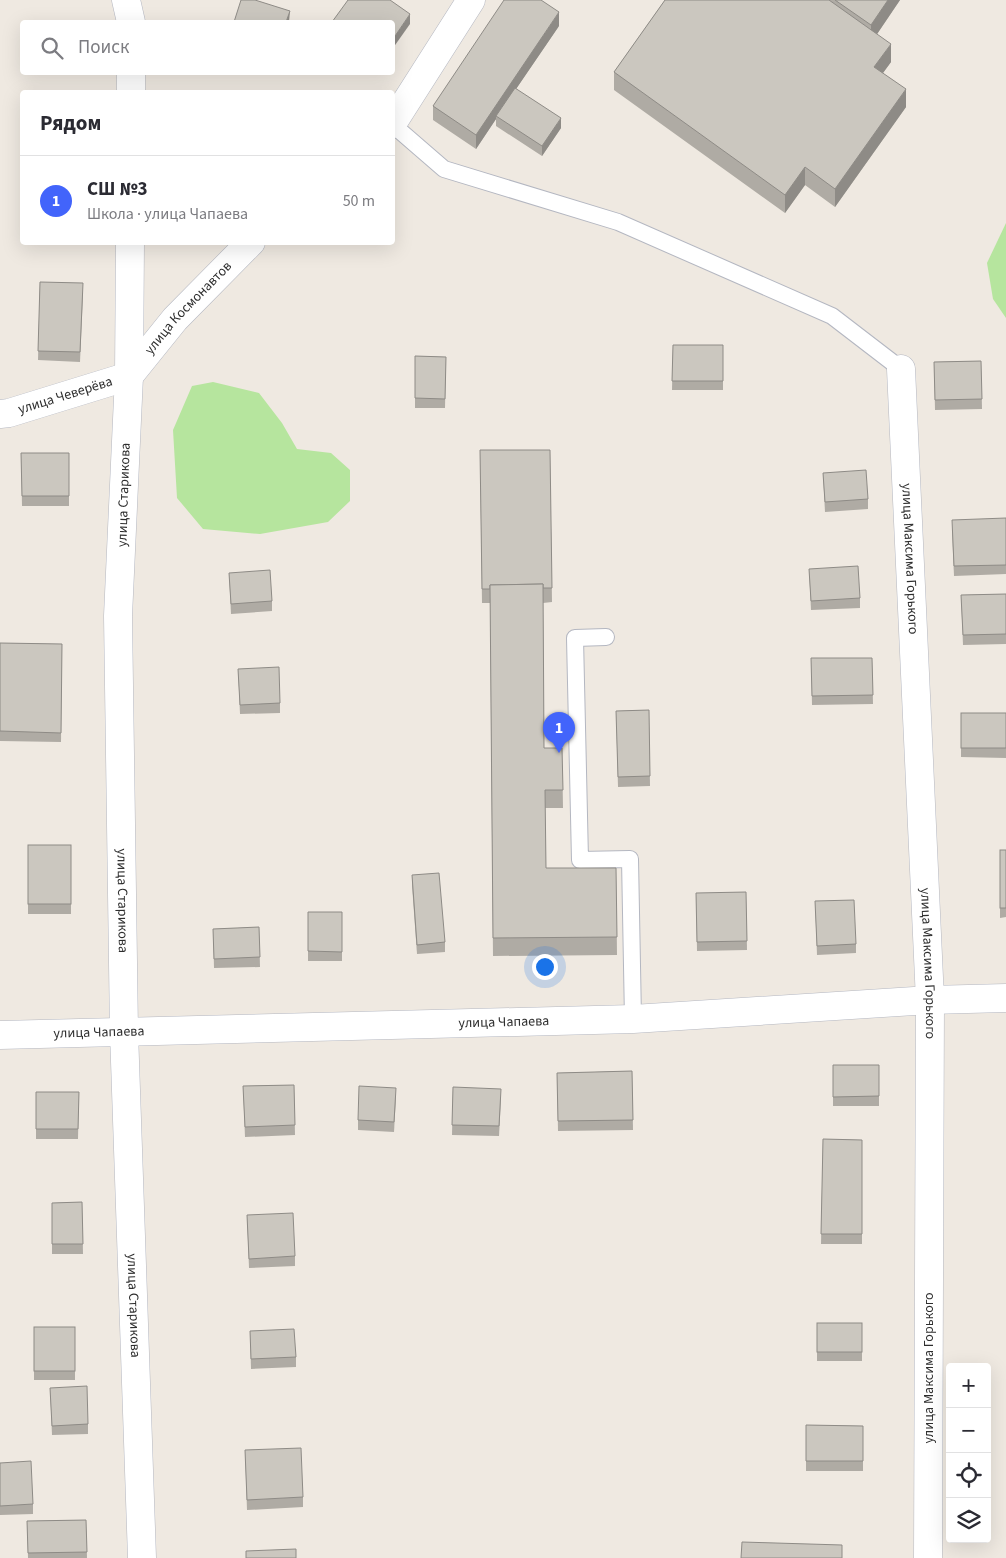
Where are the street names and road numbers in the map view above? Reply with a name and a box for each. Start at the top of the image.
street label: улица Космонавтов [140,257,237,359]
street label: улица Чеверёва [16,372,115,420]
street label: улица Старикова [112,442,136,548]
street label: улица Максима Горького [896,483,923,635]
street label: улица Старикова [111,848,133,953]
street label: улица Максима Горького [915,887,940,1039]
street label: улица Чапаева [458,1011,550,1033]
street label: улица Чапаева [53,1021,145,1044]
street label: улица Старикова [122,1253,145,1358]
street label: улица Максима Горького [919,1292,939,1444]

